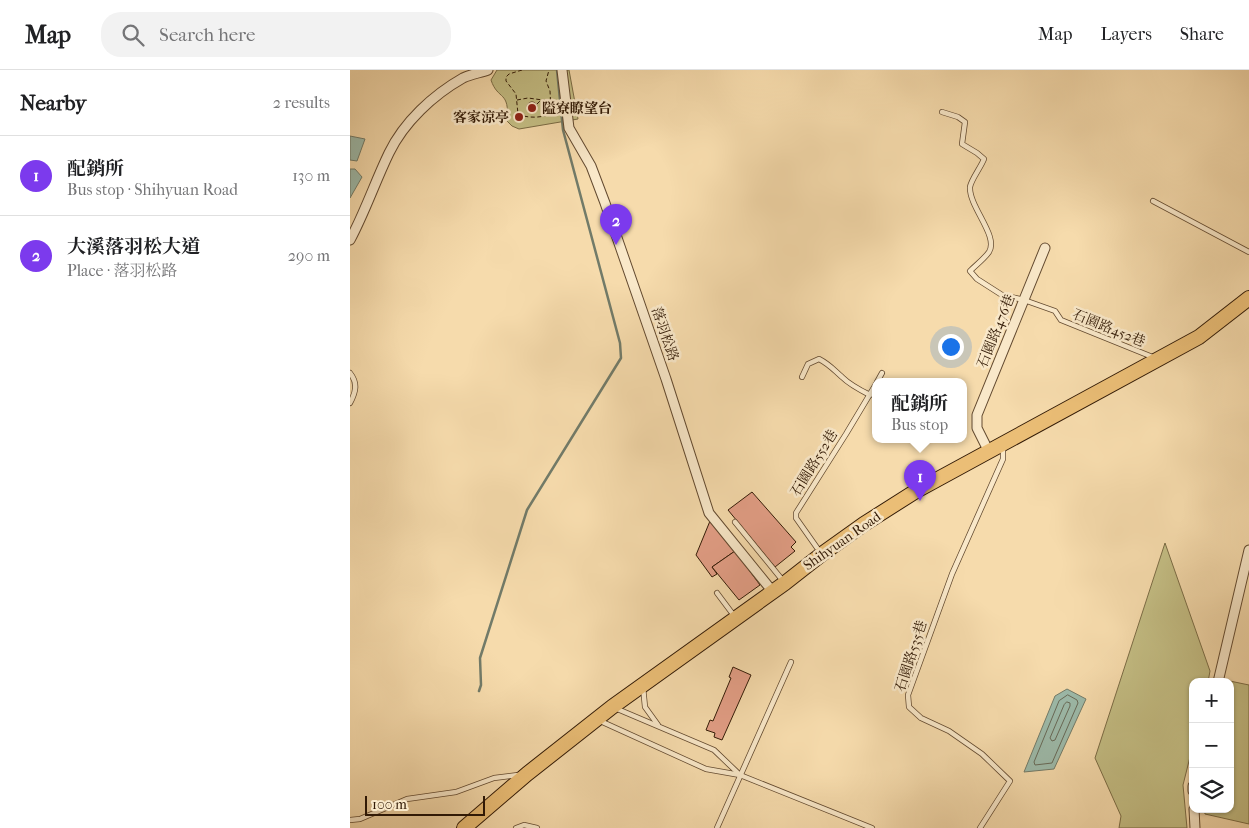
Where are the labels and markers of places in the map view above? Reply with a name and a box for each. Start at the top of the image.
place label: 隘寮瞭望台 [542,100,612,117]
marker: 隘寮瞭望台 [526,102,538,114]
place label: 客家涼亭 [453,109,509,126]
marker: 客家涼亭 [513,111,525,123]
pin: 2 [600,204,632,245]
pin: 1 [904,460,936,501]

